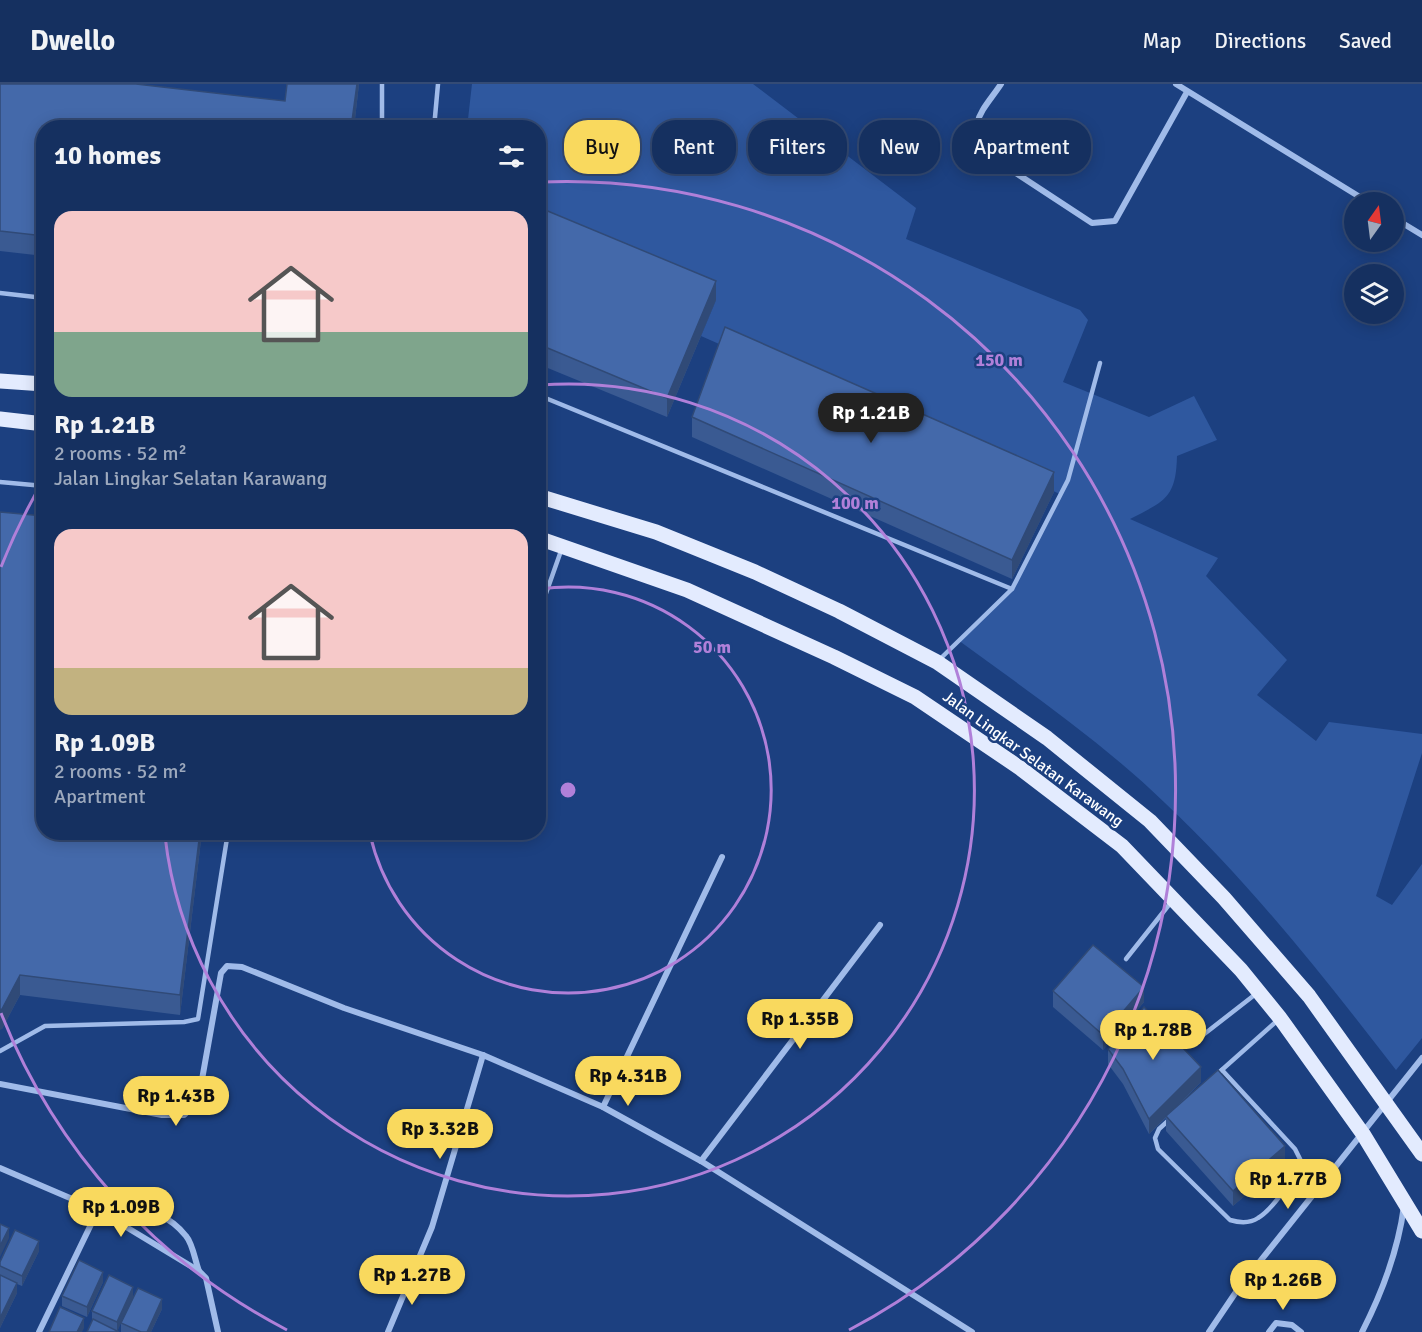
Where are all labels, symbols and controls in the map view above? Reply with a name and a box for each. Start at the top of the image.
text: Dwello [30,24,115,58]
text: Map [1143,28,1181,54]
text: Directions [1214,28,1306,54]
text: Saved [1339,28,1392,54]
chip: Buy [564,120,640,174]
chip: Rent [652,120,736,174]
chip: Filters [748,120,847,174]
chip: New [859,120,940,174]
chip: Apartment [952,120,1091,174]
text: 10 homes [54,140,161,172]
icon: filters [495,140,528,173]
north arrow [1344,192,1404,252]
map controls [1344,192,1404,324]
icon: home [237,250,345,358]
button: layers [1344,264,1404,324]
text: 150 m [975,349,1023,371]
pin: Rp 1.21B [809,393,933,444]
text: Rp 1.21B [832,400,910,425]
text: Rp 1.21B [54,409,155,441]
text: 2 rooms · 52 m² [54,441,187,466]
text: Jalan Lingkar Selatan Karawang [54,466,327,491]
text: 100 m [831,492,879,514]
icon: home [237,568,345,676]
text: 50 m [693,636,731,658]
street label: Jalan Lingkar Selatan Karawang [939,687,1127,831]
text: Rp 1.09B [54,727,155,759]
text: 2 rooms · 52 m² [54,759,187,784]
centre of rings [558,780,578,800]
text: Apartment [54,784,146,809]
pin: Rp 1.35B [738,999,862,1050]
text: Rp 1.35B [761,1006,839,1031]
pin: Rp 1.78B [1091,1010,1215,1061]
text: Rp 1.78B [1114,1017,1192,1042]
pin: Rp 4.31B [566,1056,690,1107]
text: Rp 4.31B [589,1063,667,1088]
pin: Rp 1.43B [114,1076,238,1127]
text: Rp 1.43B [137,1083,215,1108]
pin: Rp 3.32B [378,1109,502,1160]
text: Rp 3.32B [401,1116,479,1141]
pin: Rp 1.77B [1226,1159,1350,1210]
text: Rp 1.77B [1249,1166,1327,1191]
pin: Rp 1.09B [59,1187,183,1238]
text: Rp 1.09B [82,1194,160,1219]
pin: Rp 1.27B [350,1255,474,1306]
pin: Rp 1.26B [1221,1260,1345,1311]
text: Rp 1.27B [373,1262,451,1287]
text: Rp 1.26B [1244,1267,1322,1292]

